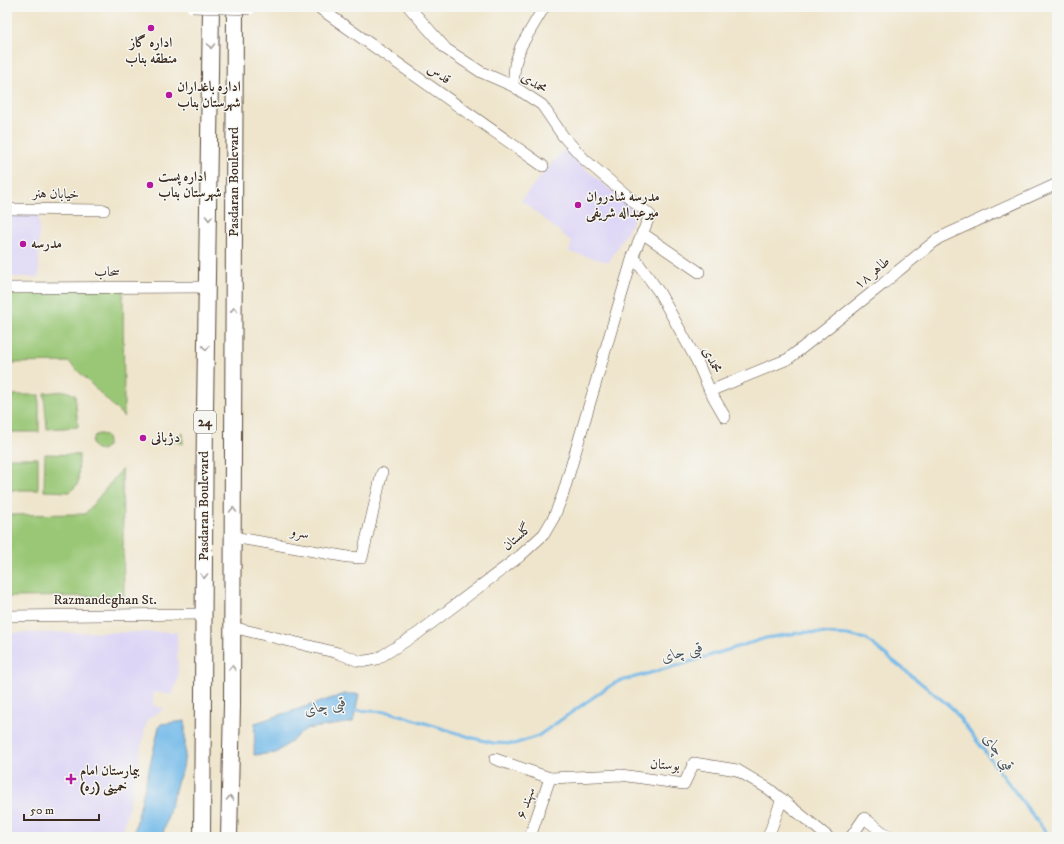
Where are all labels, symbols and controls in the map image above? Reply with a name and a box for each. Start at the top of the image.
marker: اداره گاز منطقه بناب [146,23,156,33]
place label: اداره گاز منطقه بناب [125,33,177,68]
one-way arrow [207,43,215,49]
street label: قدس [424,60,454,88]
street label: محمدی [518,68,550,98]
place label: اداره باغداران شهرستان بناب [177,78,241,112]
marker: اداره باغداران شهرستان بناب [164,90,174,100]
street label: Pasdaran Boulevard [225,127,243,237]
place label: اداره پست شهرستان بناب [158,168,222,202]
marker: اداره پست شهرستان بناب [145,180,155,190]
street label: خیابان هنر [31,185,79,203]
place label: مدرسه شادروان میرعبداله شریفی [585,188,660,223]
marker: مدرسه شادروان میرعبداله شریفی [573,200,583,210]
one-way arrow [205,215,213,221]
place label: مدرسه [31,235,62,253]
marker: مدرسه [18,239,28,249]
street label: طاهر ۱۸ [850,253,894,293]
street label: سحاب [94,263,120,281]
one-way arrow [230,307,238,313]
street label: محمدی [698,344,726,376]
one-way arrow [202,345,210,351]
road number: 24 [194,411,216,433]
place label: دژبانی [150,429,180,447]
marker: دژبانی [138,433,148,443]
street label: Pasdaran Boulevard [195,451,213,561]
one-way arrow [229,507,237,513]
street label: گلستان [498,519,536,555]
street label: سرو [288,522,311,543]
one-way arrow [200,573,208,579]
street label: Razmandeghan St. [53,591,157,609]
water label: قبی چای [659,637,706,669]
one-way arrow [228,665,236,671]
water label: قبی چای [302,692,348,722]
water label: قبی چای [977,729,1019,776]
street label: بوستان [649,755,681,775]
place label: بیمارستان امام خمینی (ره) [80,762,140,796]
marker: بیمارستان امام خمینی (ره) [65,773,77,785]
street label: سهند ۶ [512,785,540,821]
one-way arrow [226,795,234,801]
scale bar [24,796,99,822]
text: 50 m [30,803,54,818]

